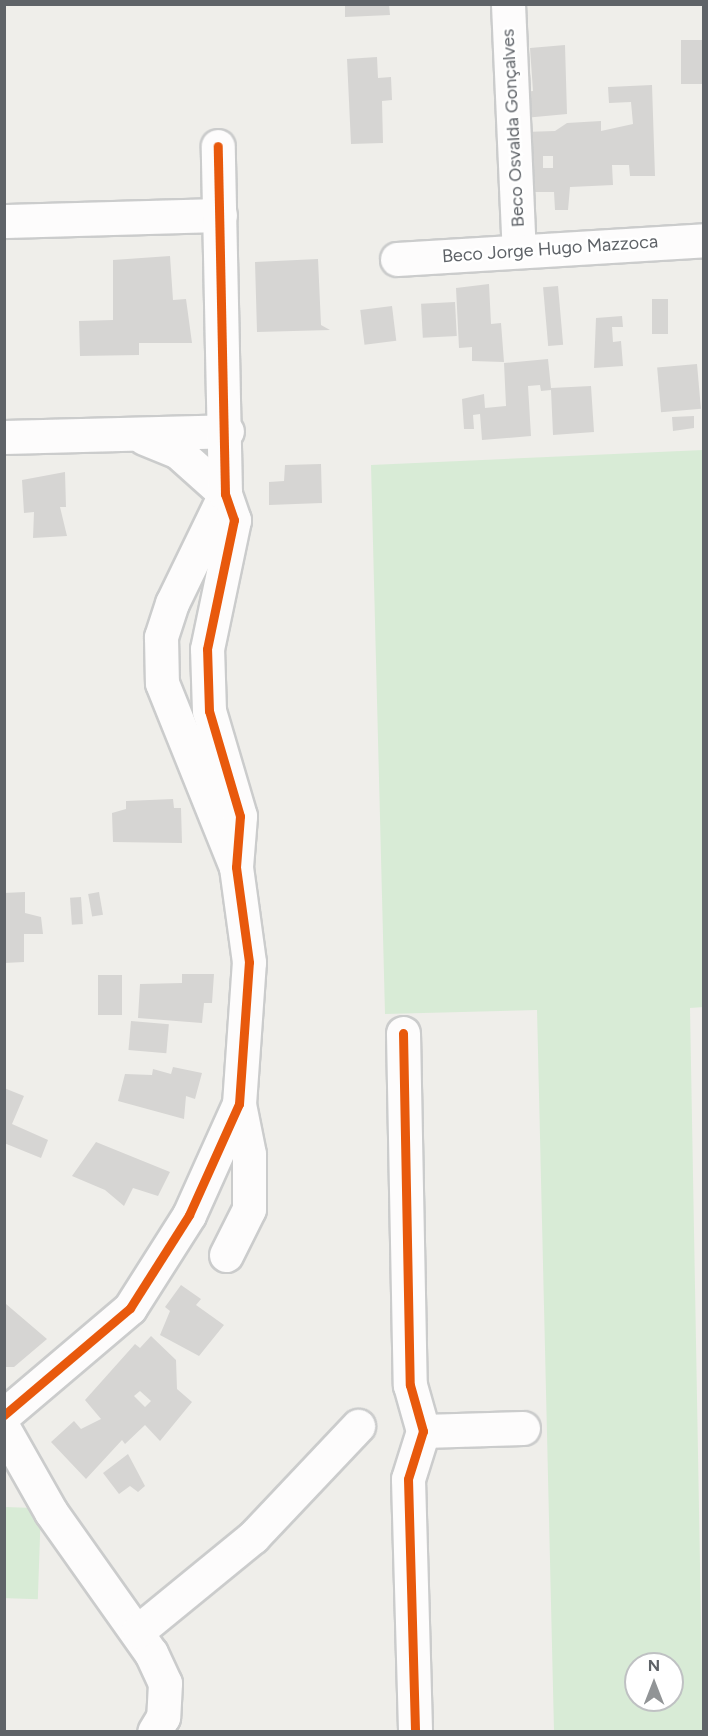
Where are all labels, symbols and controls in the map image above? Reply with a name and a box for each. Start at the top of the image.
street label: Beco Osvalda Gonçalves [497,28,529,228]
street label: Beco Jorge Hugo Mazzoca [441,231,659,267]
north arrow [624,1652,684,1712]
text: N [648,1656,660,1675]

